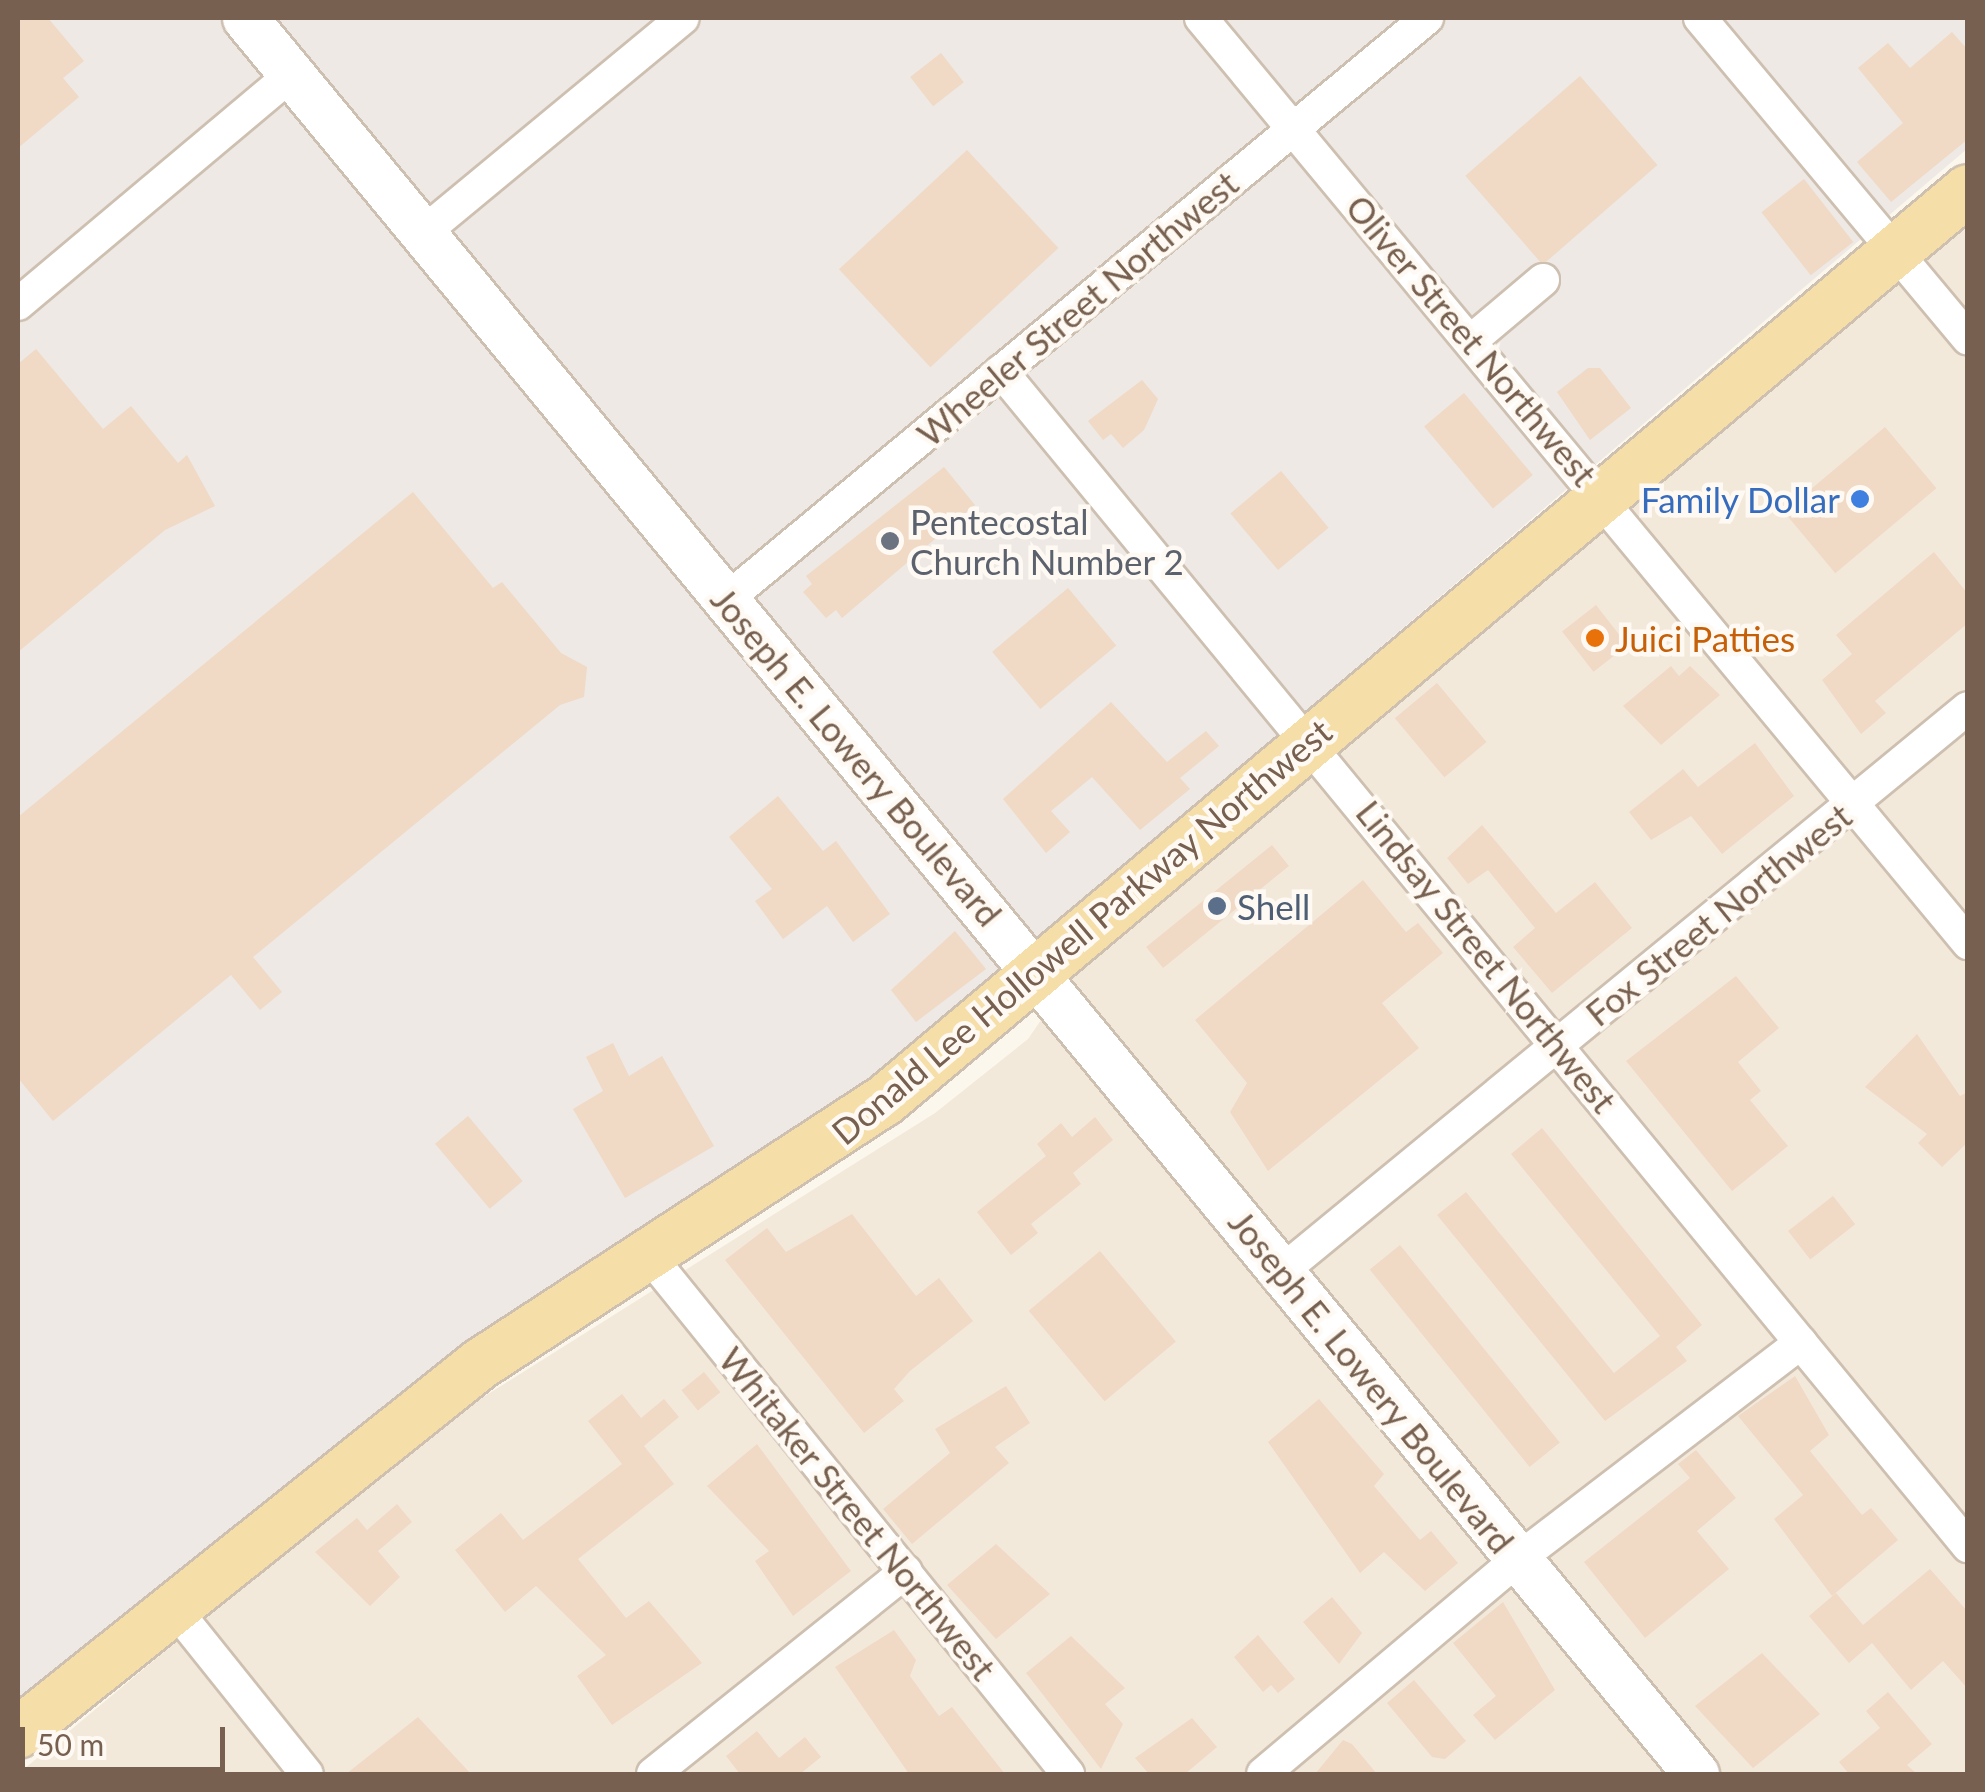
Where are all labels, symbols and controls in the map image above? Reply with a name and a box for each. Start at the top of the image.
street label: Wheeler Street Northwest [908,161,1246,455]
street label: Oliver Street Northwest [1338,186,1606,494]
place label: Family Dollar [1640,478,1840,520]
marker: Family Dollar [1849,488,1871,510]
place label: Pentecostal Church Number 2 [910,500,1184,582]
marker: Pentecostal Church Number 2 [879,530,901,552]
street label: Joseph E. Lowery Boulevard [703,578,1011,934]
place label: Juici Patties [1615,617,1795,659]
marker: Juici Patties [1584,627,1606,649]
street label: Donald Lee Hollowell Parkway Northwest [822,709,1340,1153]
street label: Lindsay Street Northwest [1348,791,1626,1121]
street label: Fox Street Northwest [1577,794,1859,1034]
place label: Shell [1237,885,1310,927]
marker: Shell [1206,895,1228,917]
street label: Joseph E. Lowery Boulevard [1220,1201,1524,1561]
street label: Whitaker Street Northwest [711,1338,1005,1688]
scale bar [25,1707,230,1769]
text: 50 m [37,1726,104,1762]

